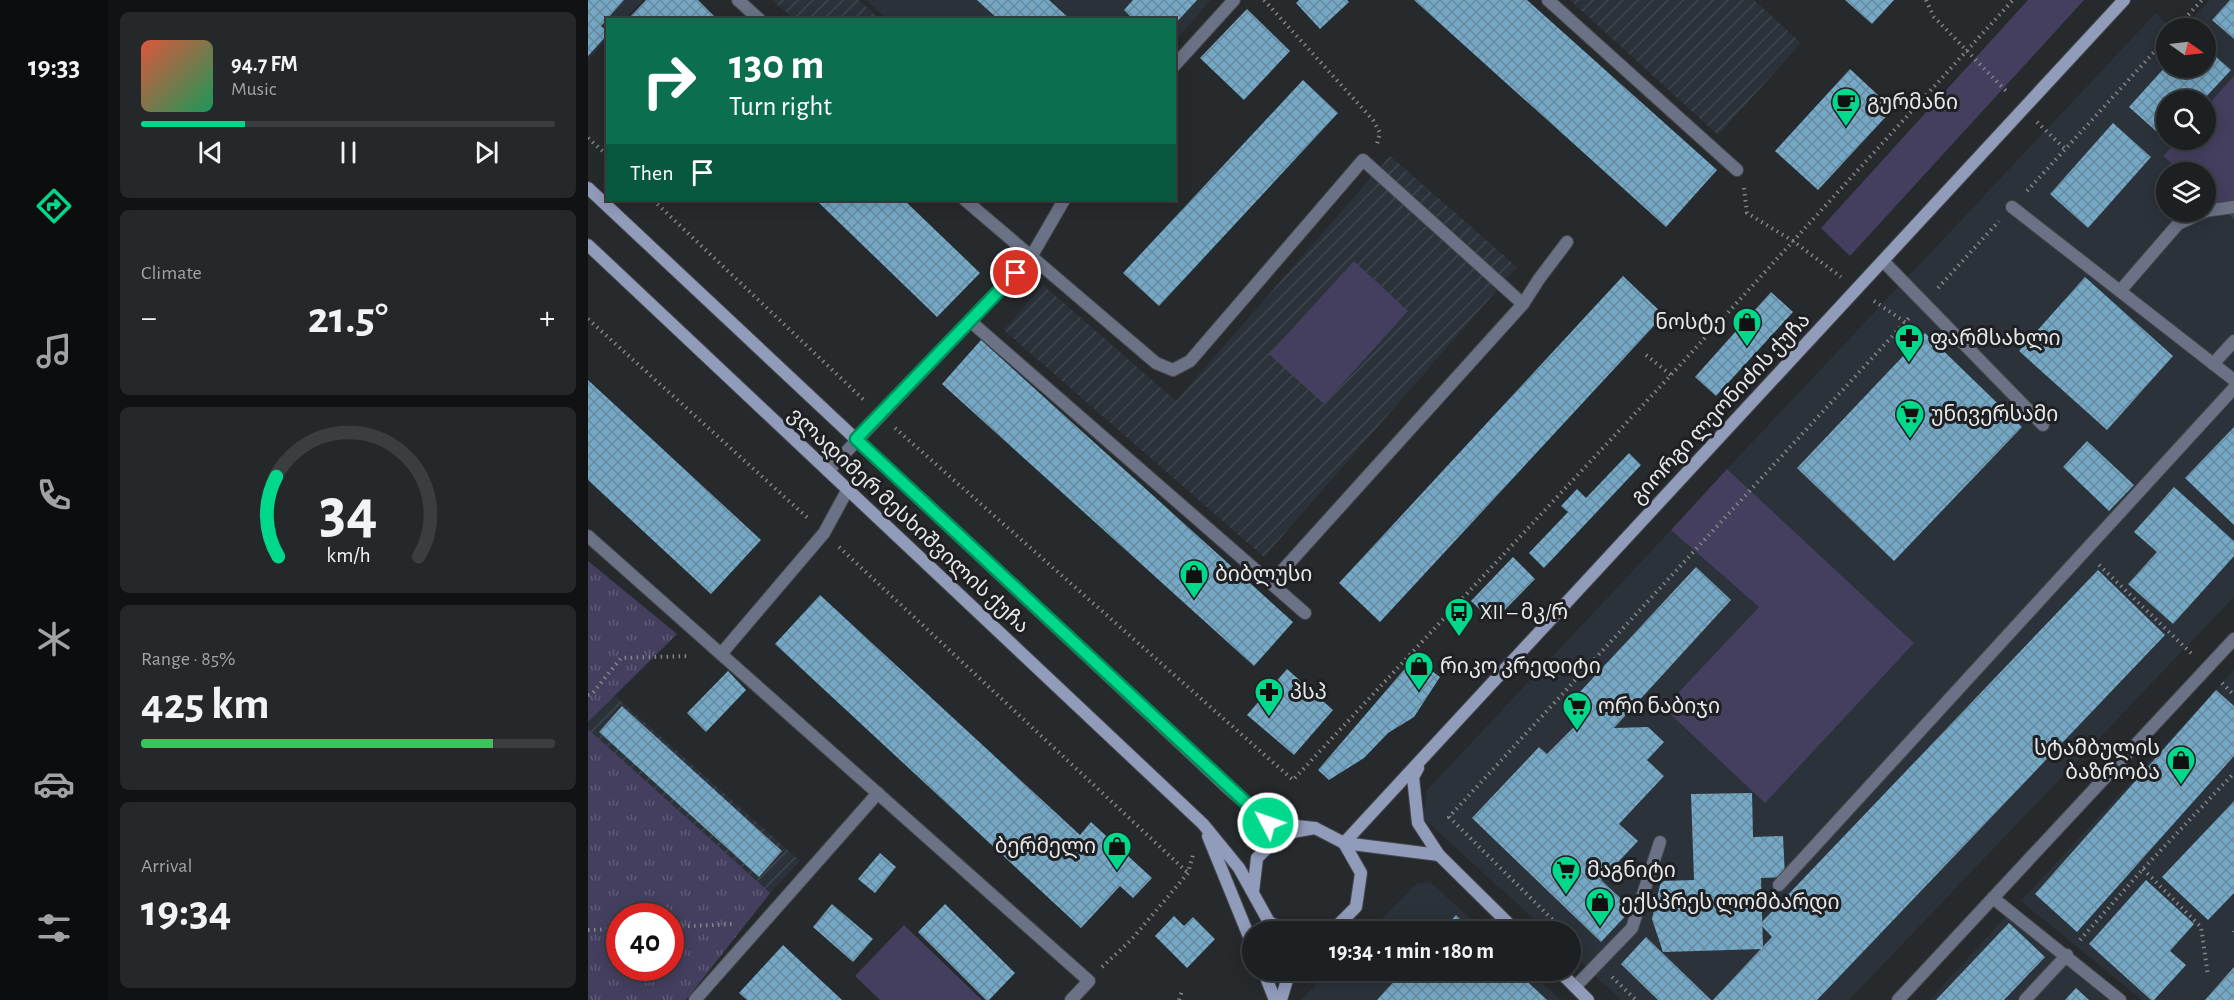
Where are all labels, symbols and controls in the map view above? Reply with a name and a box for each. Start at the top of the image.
north arrow [2156,18,2216,78]
map controls [2156,18,2216,222]
icon: right [630,42,708,120]
text: 130 m [729,44,824,86]
text: 19:33 [28,53,80,80]
text: 94.7 FM [231,53,298,75]
text: Music [231,79,277,99]
cafe icon: გურმანი [1830,86,1862,128]
button: search [2156,90,2216,150]
place label: გურმანი [1867,92,1958,114]
text: Turn right [729,93,832,120]
icon: previous [194,136,227,169]
icon: pause [332,136,365,169]
icon: next [470,136,503,169]
icon: arrive [686,156,719,189]
text: Then [630,162,674,184]
button: layers [2156,162,2216,222]
icon: directions [33,185,75,227]
pin [990,247,1041,298]
icon: arrive [999,256,1032,289]
text: Climate [141,263,202,283]
text: 21.5° [308,296,388,341]
text: − [141,302,157,335]
text: + [539,302,555,335]
shop icon: ნოსტე [1731,306,1763,348]
street label: გიორგი ლეონიძის ქუჩა [1627,309,1815,509]
place label: ნოსტე [1655,312,1726,334]
pharmacy icon: ფარმსახლი [1893,322,1925,364]
place label: ფარმსახლი [1930,328,2061,351]
icon: music [33,330,75,372]
supermarket icon: უნივერსამი [1894,398,1926,440]
street label: ვლადიმერ მესხიშვილის ქუჩა [783,403,1033,639]
place label: უნივერსამი [1931,404,2058,426]
icon: phone [33,474,75,516]
text: 34 [319,481,377,543]
text: km/h [326,545,370,566]
shop icon: ბიბლუსი [1178,558,1210,600]
place label: ბიბლუსი [1215,564,1312,587]
bus stop icon: XII – მკ/რ [1443,596,1475,638]
place label: XII – მკ/რ [1480,602,1568,624]
icon: climate [33,618,75,660]
text: Range · 85% [141,649,236,669]
shop icon: რიკო კრედიტი [1403,650,1435,692]
place label: რიკო კრედიტი [1440,656,1601,679]
pharmacy icon: პსპ [1253,676,1285,718]
text: 425 km [141,682,270,727]
place label: პსპ [1290,682,1327,703]
supermarket icon: ორი ნაბიჯი [1561,690,1593,732]
place label: ორი ნაბიჯი [1598,696,1720,718]
place label: სტამბულის ბაზრობა [2034,738,2160,783]
shop icon: სტამბულის ბაზრობა [2165,744,2197,786]
icon: car [33,763,75,805]
position arrow [1236,791,1300,855]
shop icon: ბერმელი [1101,830,1133,872]
place label: ბერმელი [995,836,1096,859]
supermarket icon: მაგნიტი [1550,854,1582,896]
text: Arrival [141,856,192,876]
place label: მაგნიტი [1587,860,1676,882]
shop icon: ექსპრეს ლომბარდი [1584,886,1616,928]
text: 19:34 [141,889,231,934]
place label: ექსპრეს ლომბარდი [1621,892,1840,915]
speed limit sign: 40 [606,903,684,981]
icon: filters [33,907,75,949]
text: 19:34 · 1 min · 180 m [1329,940,1494,962]

